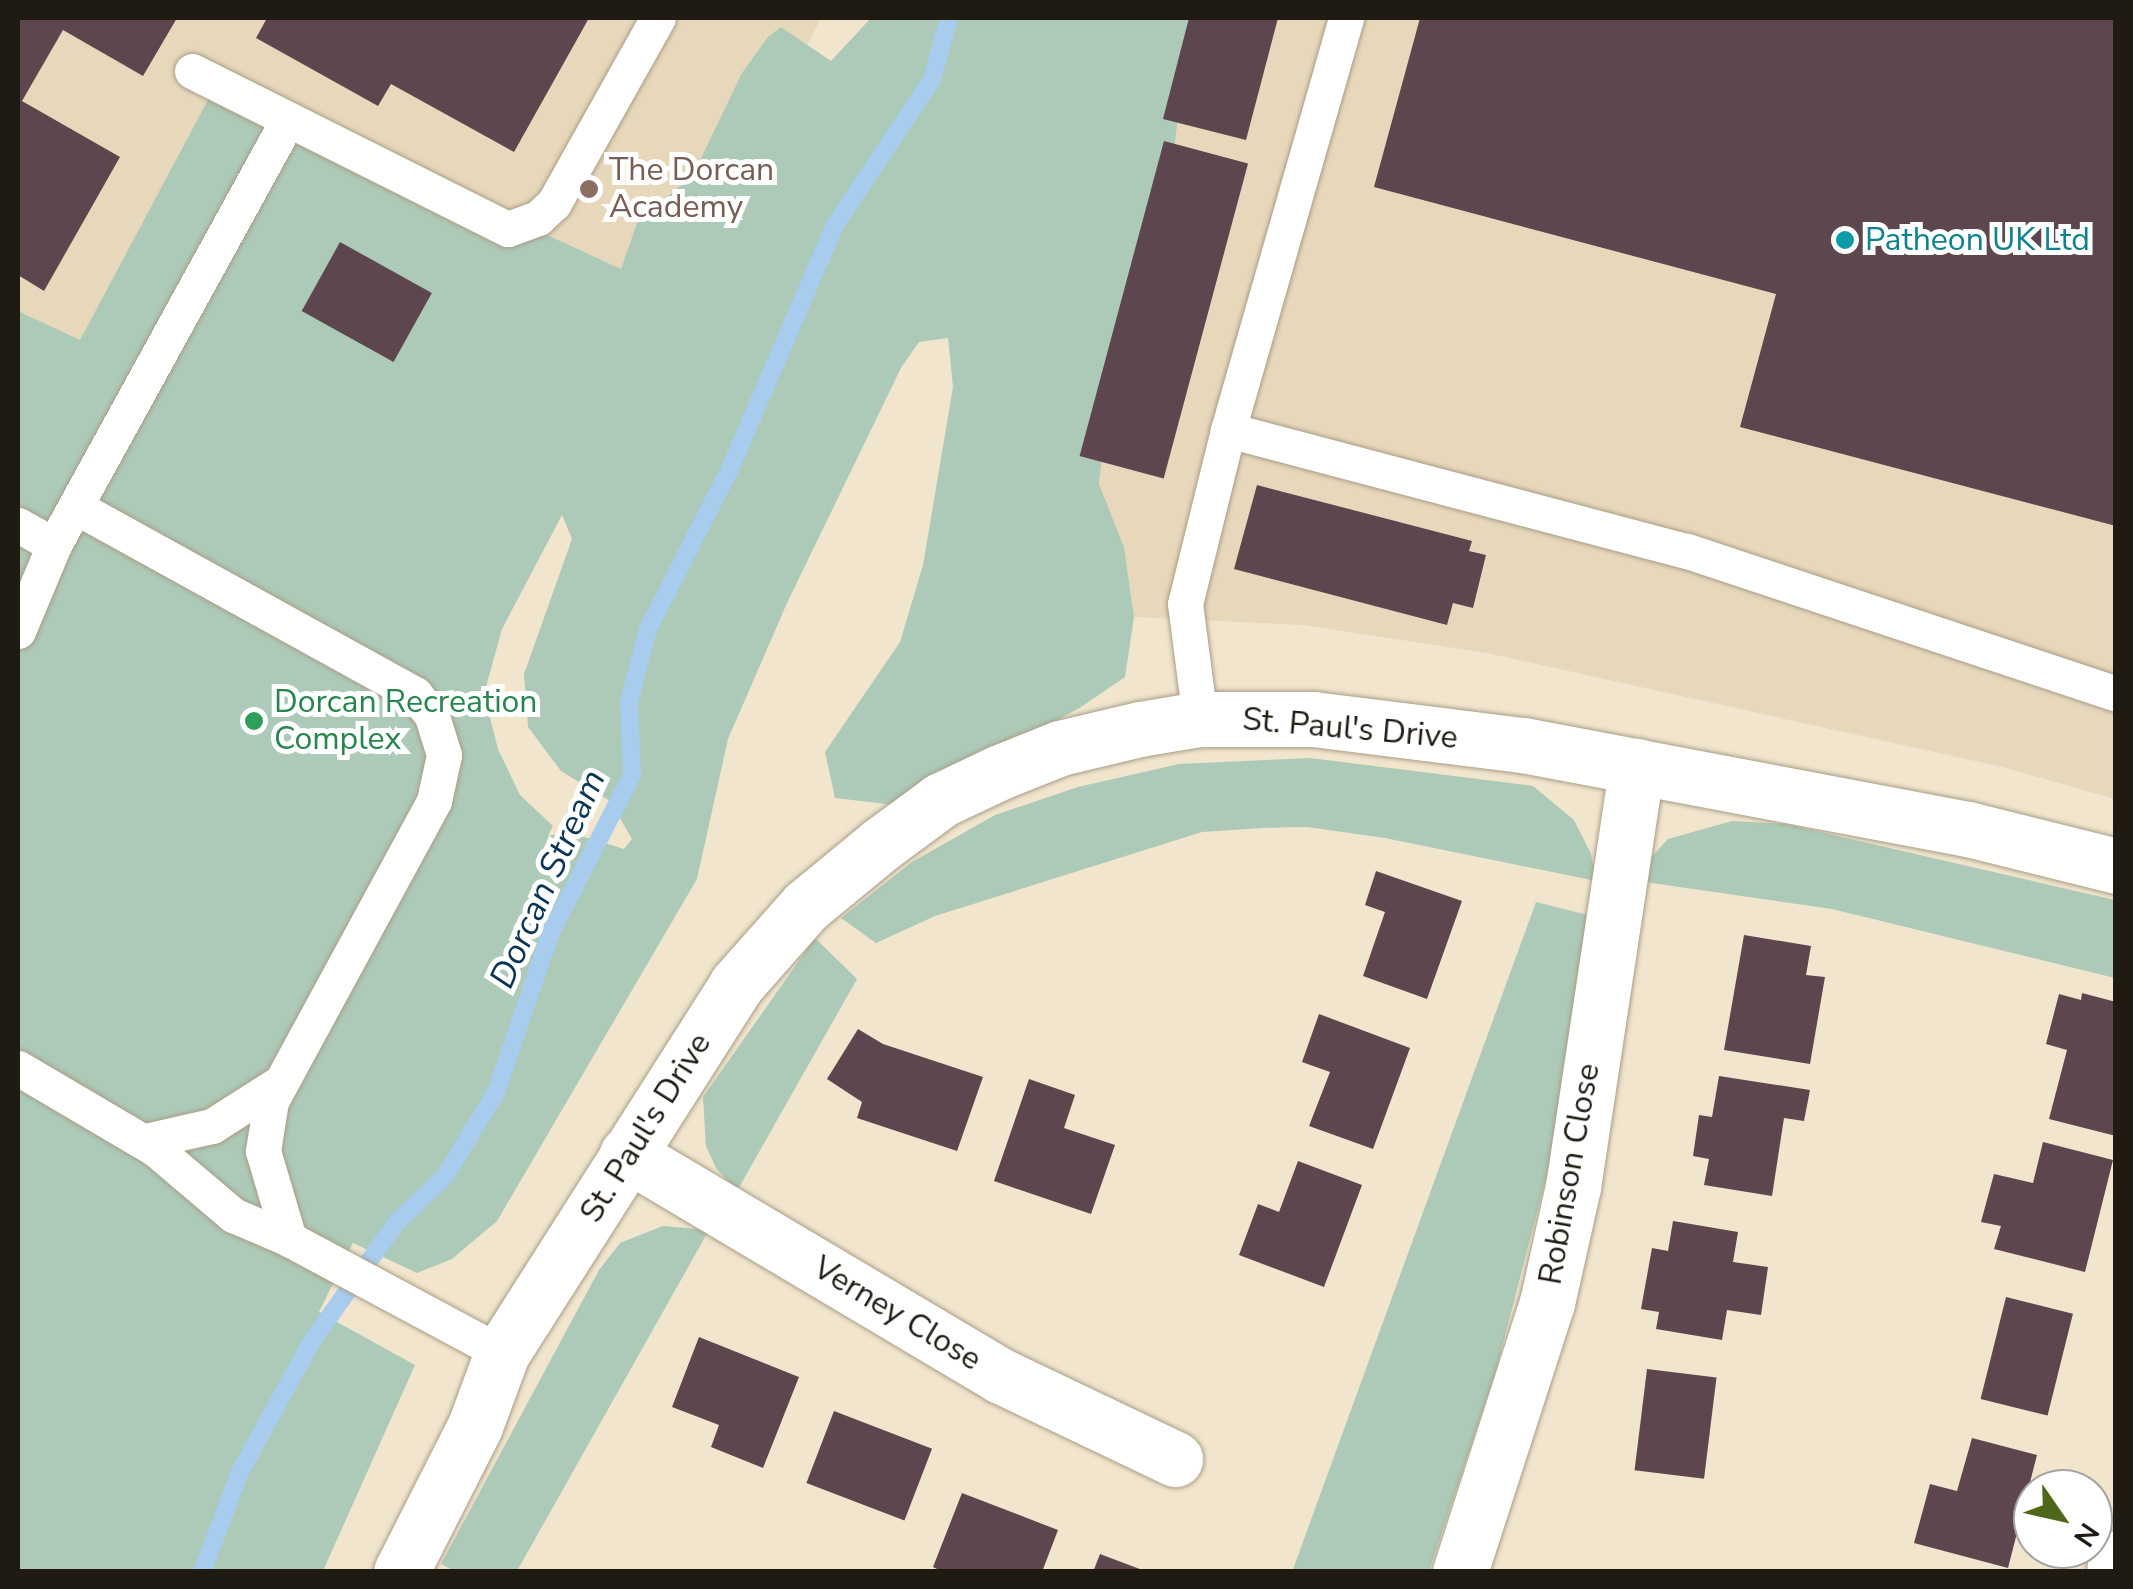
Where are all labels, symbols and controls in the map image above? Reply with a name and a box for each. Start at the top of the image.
place label: The Dorcan Academy [609,152,774,227]
marker: The Dorcan Academy [578,178,600,200]
place label: Patheon UK Ltd [1865,221,2090,259]
marker: Patheon UK Ltd [1834,229,1856,251]
place label: Dorcan Recreation Complex [274,684,538,759]
street label: St. Paul's Drive [1241,700,1459,758]
marker: Dorcan Recreation Complex [243,710,265,732]
water label: Dorcan Stream [481,763,615,995]
street label: St. Paul's Drive [572,1026,720,1230]
street label: Robinson Close [1532,1061,1608,1287]
street label: Verney Close [806,1249,988,1379]
north arrow [2013,1469,2113,1569]
text: N [2065,1515,2108,1554]

